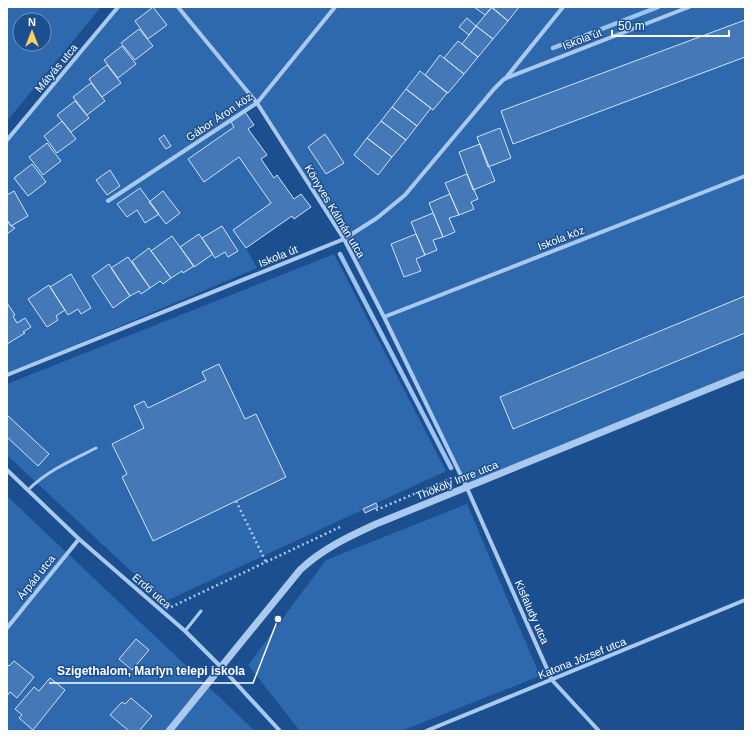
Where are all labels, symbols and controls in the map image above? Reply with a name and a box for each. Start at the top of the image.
north arrow [12,12,52,52]
scale bar [612,12,729,38]
text: N [28,16,36,28]
text: 50 m [618,19,645,33]
street label: Iskola út [561,26,603,52]
street label: Mátyás utca [32,41,80,95]
street label: Gábor Áron köz [184,90,254,144]
street label: Könyves Kálmán utca [302,162,368,260]
street label: Iskola köz [536,224,586,252]
street label: Iskola út [257,243,299,269]
street label: Thököly Imre utca [414,458,501,502]
street label: Árpád utca [15,552,58,601]
street label: Erdő utca [130,571,174,612]
street label: Kisfaludy utca [513,578,552,647]
street label: Katona József utca [536,635,628,681]
callout: Szigethalom, Marlyn telepi iskola [49,659,253,683]
text: Szigethalom, Marlyn telepi iskola [57,664,245,678]

